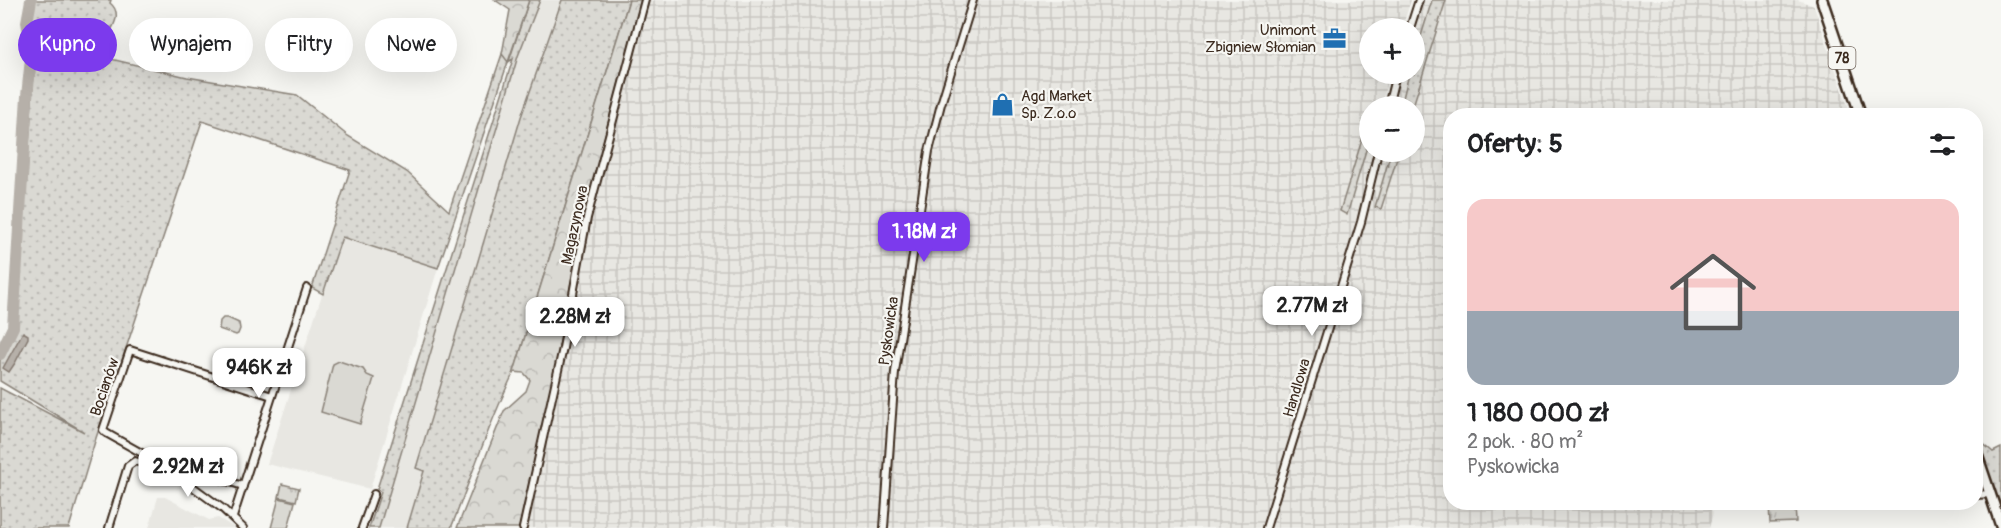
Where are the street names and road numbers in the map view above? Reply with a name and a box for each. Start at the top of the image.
road number: 78 [1828,47,1856,69]
street label: Magazynowa [557,184,593,266]
street label: Pyskowicka [875,295,903,367]
street label: Bocianów [86,355,124,419]
street label: Handlowa [1279,356,1315,420]

